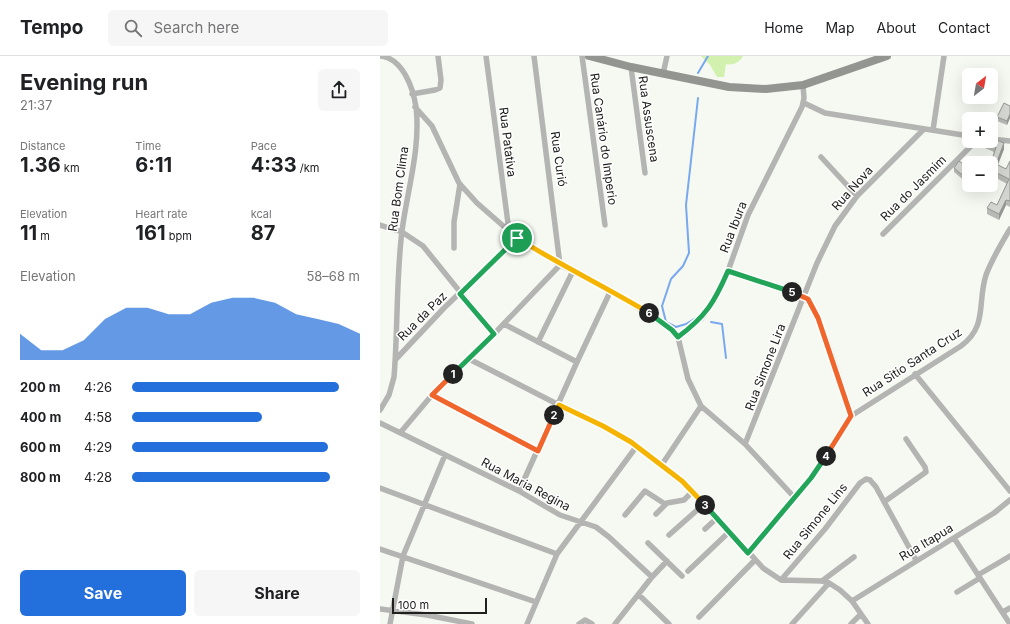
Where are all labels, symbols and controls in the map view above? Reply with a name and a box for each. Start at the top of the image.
search box [108,10,388,46]
text: Tempo [20,16,84,39]
icon: search [122,17,144,39]
text: Search here [154,18,239,37]
text: Home [764,19,803,36]
text: Map [825,19,855,36]
text: About [877,19,916,36]
text: Contact [938,19,990,36]
north arrow [962,68,998,104]
map controls [962,68,998,192]
text: Evening run [20,69,148,95]
button: share [318,69,360,111]
street label: Rua Canário do Imperio [587,72,621,206]
street label: Rua Assuscena [636,75,662,163]
text: 21:37 [20,97,52,113]
street label: Rua Patativa [496,106,520,178]
button: + [962,112,998,148]
street label: Rua Curió [548,130,570,188]
text: Distance [20,139,65,153]
text: Time [135,139,161,153]
text: Pace [251,139,277,153]
street label: Rua Bom Clima [385,146,411,232]
street label: Rua do Jasmim [877,152,949,224]
text: 1.36 [20,153,61,177]
text: 6:11 [135,153,172,177]
text: 4:33 [251,153,297,177]
button: − [962,156,998,192]
text: km [61,161,80,175]
text: /km [297,161,319,175]
street label: Rua Nova [828,163,876,213]
street label: Rua Ibura [716,199,750,255]
text: Elevation [20,207,67,221]
text: Heart rate [135,207,187,221]
text: kcal [251,207,272,221]
text: 11 [20,221,37,245]
text: 161 [135,221,166,245]
text: 87 [251,221,275,245]
pin [500,221,534,255]
icon: arrive [506,227,528,249]
text: m [37,229,50,243]
text: bpm [166,229,192,243]
text: Elevation [20,268,76,284]
text: 58–68 m [306,268,360,284]
pin: 5 [782,282,802,302]
text: 5 [788,285,796,299]
street label: Rua da Paz [394,288,450,344]
pin: 6 [639,303,659,323]
text: 6 [645,306,653,320]
street label: Rua Simone Lira [742,322,788,412]
street label: Rua Sitio Santa Cruz [859,324,965,400]
pin: 1 [443,364,463,384]
text: 1 [451,367,455,381]
text: 200 m [20,379,61,395]
text: 4:26 [84,379,112,395]
pin: 2 [544,405,564,425]
text: 2 [551,408,557,422]
text: 400 m [20,409,61,425]
text: 4:58 [84,409,112,425]
text: 600 m [20,439,61,455]
text: 4:29 [84,439,112,455]
pin: 4 [816,446,836,466]
text: 4 [822,449,830,463]
street label: Rua Maria Regina [479,454,573,514]
text: 800 m [20,469,61,485]
text: 4:28 [84,469,112,485]
street label: Rua Simone Lins [780,480,850,562]
pin: 3 [695,495,715,515]
text: 3 [701,498,709,512]
street label: Rua Itapua [896,520,956,564]
button: Save [20,570,186,616]
button: Share [194,570,360,616]
scale bar [392,596,487,615]
text: 100 m [398,598,429,612]

